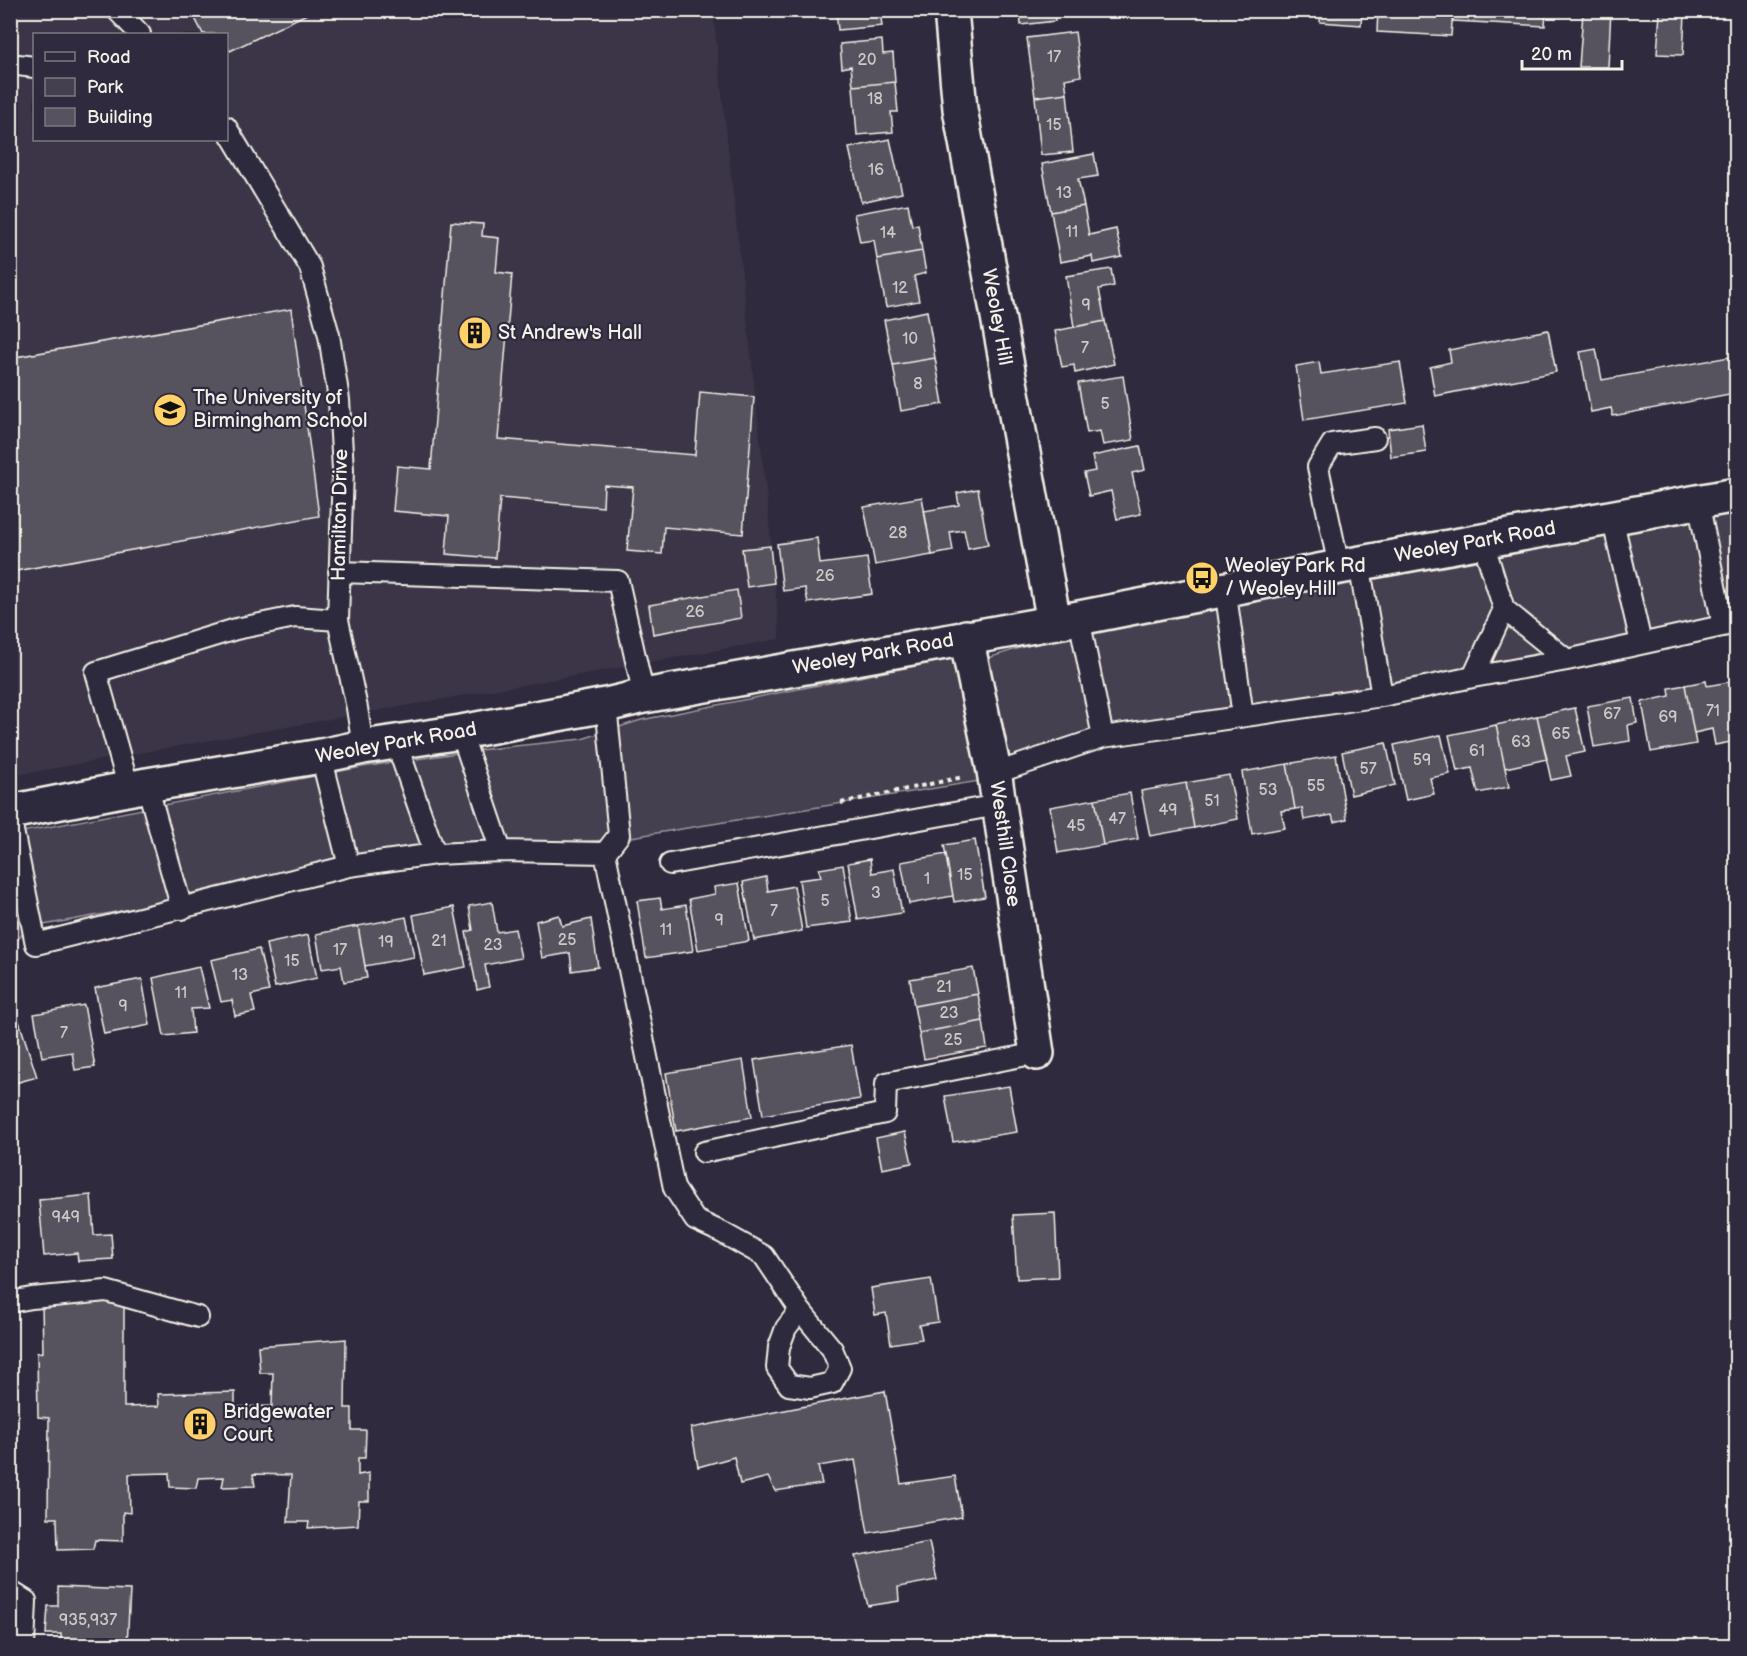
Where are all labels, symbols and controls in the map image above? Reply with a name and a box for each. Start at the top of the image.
legend [33,33,228,141]
scale bar [1522,33,1622,71]
text: 20 m [1531,44,1572,65]
text: Road [87,47,131,68]
house number: 17 [1047,48,1061,67]
house number: 20 [858,51,876,70]
text: Park [87,77,123,98]
house number: 18 [867,90,883,109]
text: Building [87,107,153,128]
house number: 15 [1046,116,1062,135]
house number: 16 [868,161,884,180]
house number: 13 [1056,184,1072,203]
house number: 11 [1066,223,1078,242]
house number: 14 [880,224,896,243]
street label: Weoley Hill [977,267,1017,367]
house number: 12 [892,279,908,298]
house number: 9 [1081,296,1091,315]
building icon: St Andrew's Hall [457,315,493,351]
place label: St Andrew's Hall [498,321,642,345]
house number: 10 [902,330,918,349]
house number: 7 [1081,339,1089,358]
house number: 8 [913,375,923,394]
place label: The University of Birmingham School [193,386,368,433]
school or university icon: The University of Birmingham School [152,392,188,428]
house number: 5 [1100,395,1110,414]
street label: Hamilton Drive [327,449,353,581]
street label: Weoley Park Road [1392,516,1558,568]
house number: 28 [889,524,907,543]
place label: Weoley Park Rd / Weoley Hill [1225,554,1366,601]
bus stop icon: Weoley Park Rd / Weoley Hill [1184,560,1220,596]
house number: 26 [815,567,835,586]
house number: 26 [685,603,705,622]
street label: Weoley Park Road [790,628,956,680]
house number: 71 [1706,702,1720,721]
house number: 67 [1603,705,1621,724]
house number: 69 [1658,708,1678,727]
street label: Weoley Park Road [313,717,479,769]
house number: 65 [1552,725,1570,744]
house number: 63 [1511,733,1531,752]
house number: 61 [1469,742,1485,761]
house number: 59 [1413,751,1431,770]
house number: 57 [1359,760,1377,779]
house number: 55 [1307,777,1325,796]
street label: Westhill Close [984,780,1026,909]
house number: 53 [1258,781,1278,800]
house number: 51 [1204,792,1220,811]
house number: 49 [1158,801,1178,820]
house number: 47 [1108,810,1126,829]
house number: 45 [1067,817,1085,836]
house number: 15 [957,866,973,885]
house number: 1 [924,870,930,889]
house number: 3 [871,884,881,903]
house number: 5 [820,892,830,911]
house number: 7 [770,902,778,921]
house number: 9 [714,911,724,930]
house number: 11 [660,921,672,940]
house number: 25 [558,931,576,950]
house number: 21 [431,932,447,951]
house number: 19 [378,933,394,952]
house number: 23 [484,936,503,955]
house number: 17 [333,941,347,960]
house number: 15 [284,952,300,971]
house number: 13 [232,966,248,985]
house number: 21 [936,978,952,997]
house number: 11 [175,984,187,1003]
house number: 9 [118,997,128,1016]
house number: 23 [940,1004,959,1023]
house number: 7 [60,1024,68,1043]
house number: 25 [944,1031,962,1050]
house number: 949 [52,1208,80,1227]
place label: Bridgewater Court [223,1400,333,1447]
building icon: Bridgewater Court [182,1406,218,1442]
house number: 935,937 [59,1611,117,1630]

